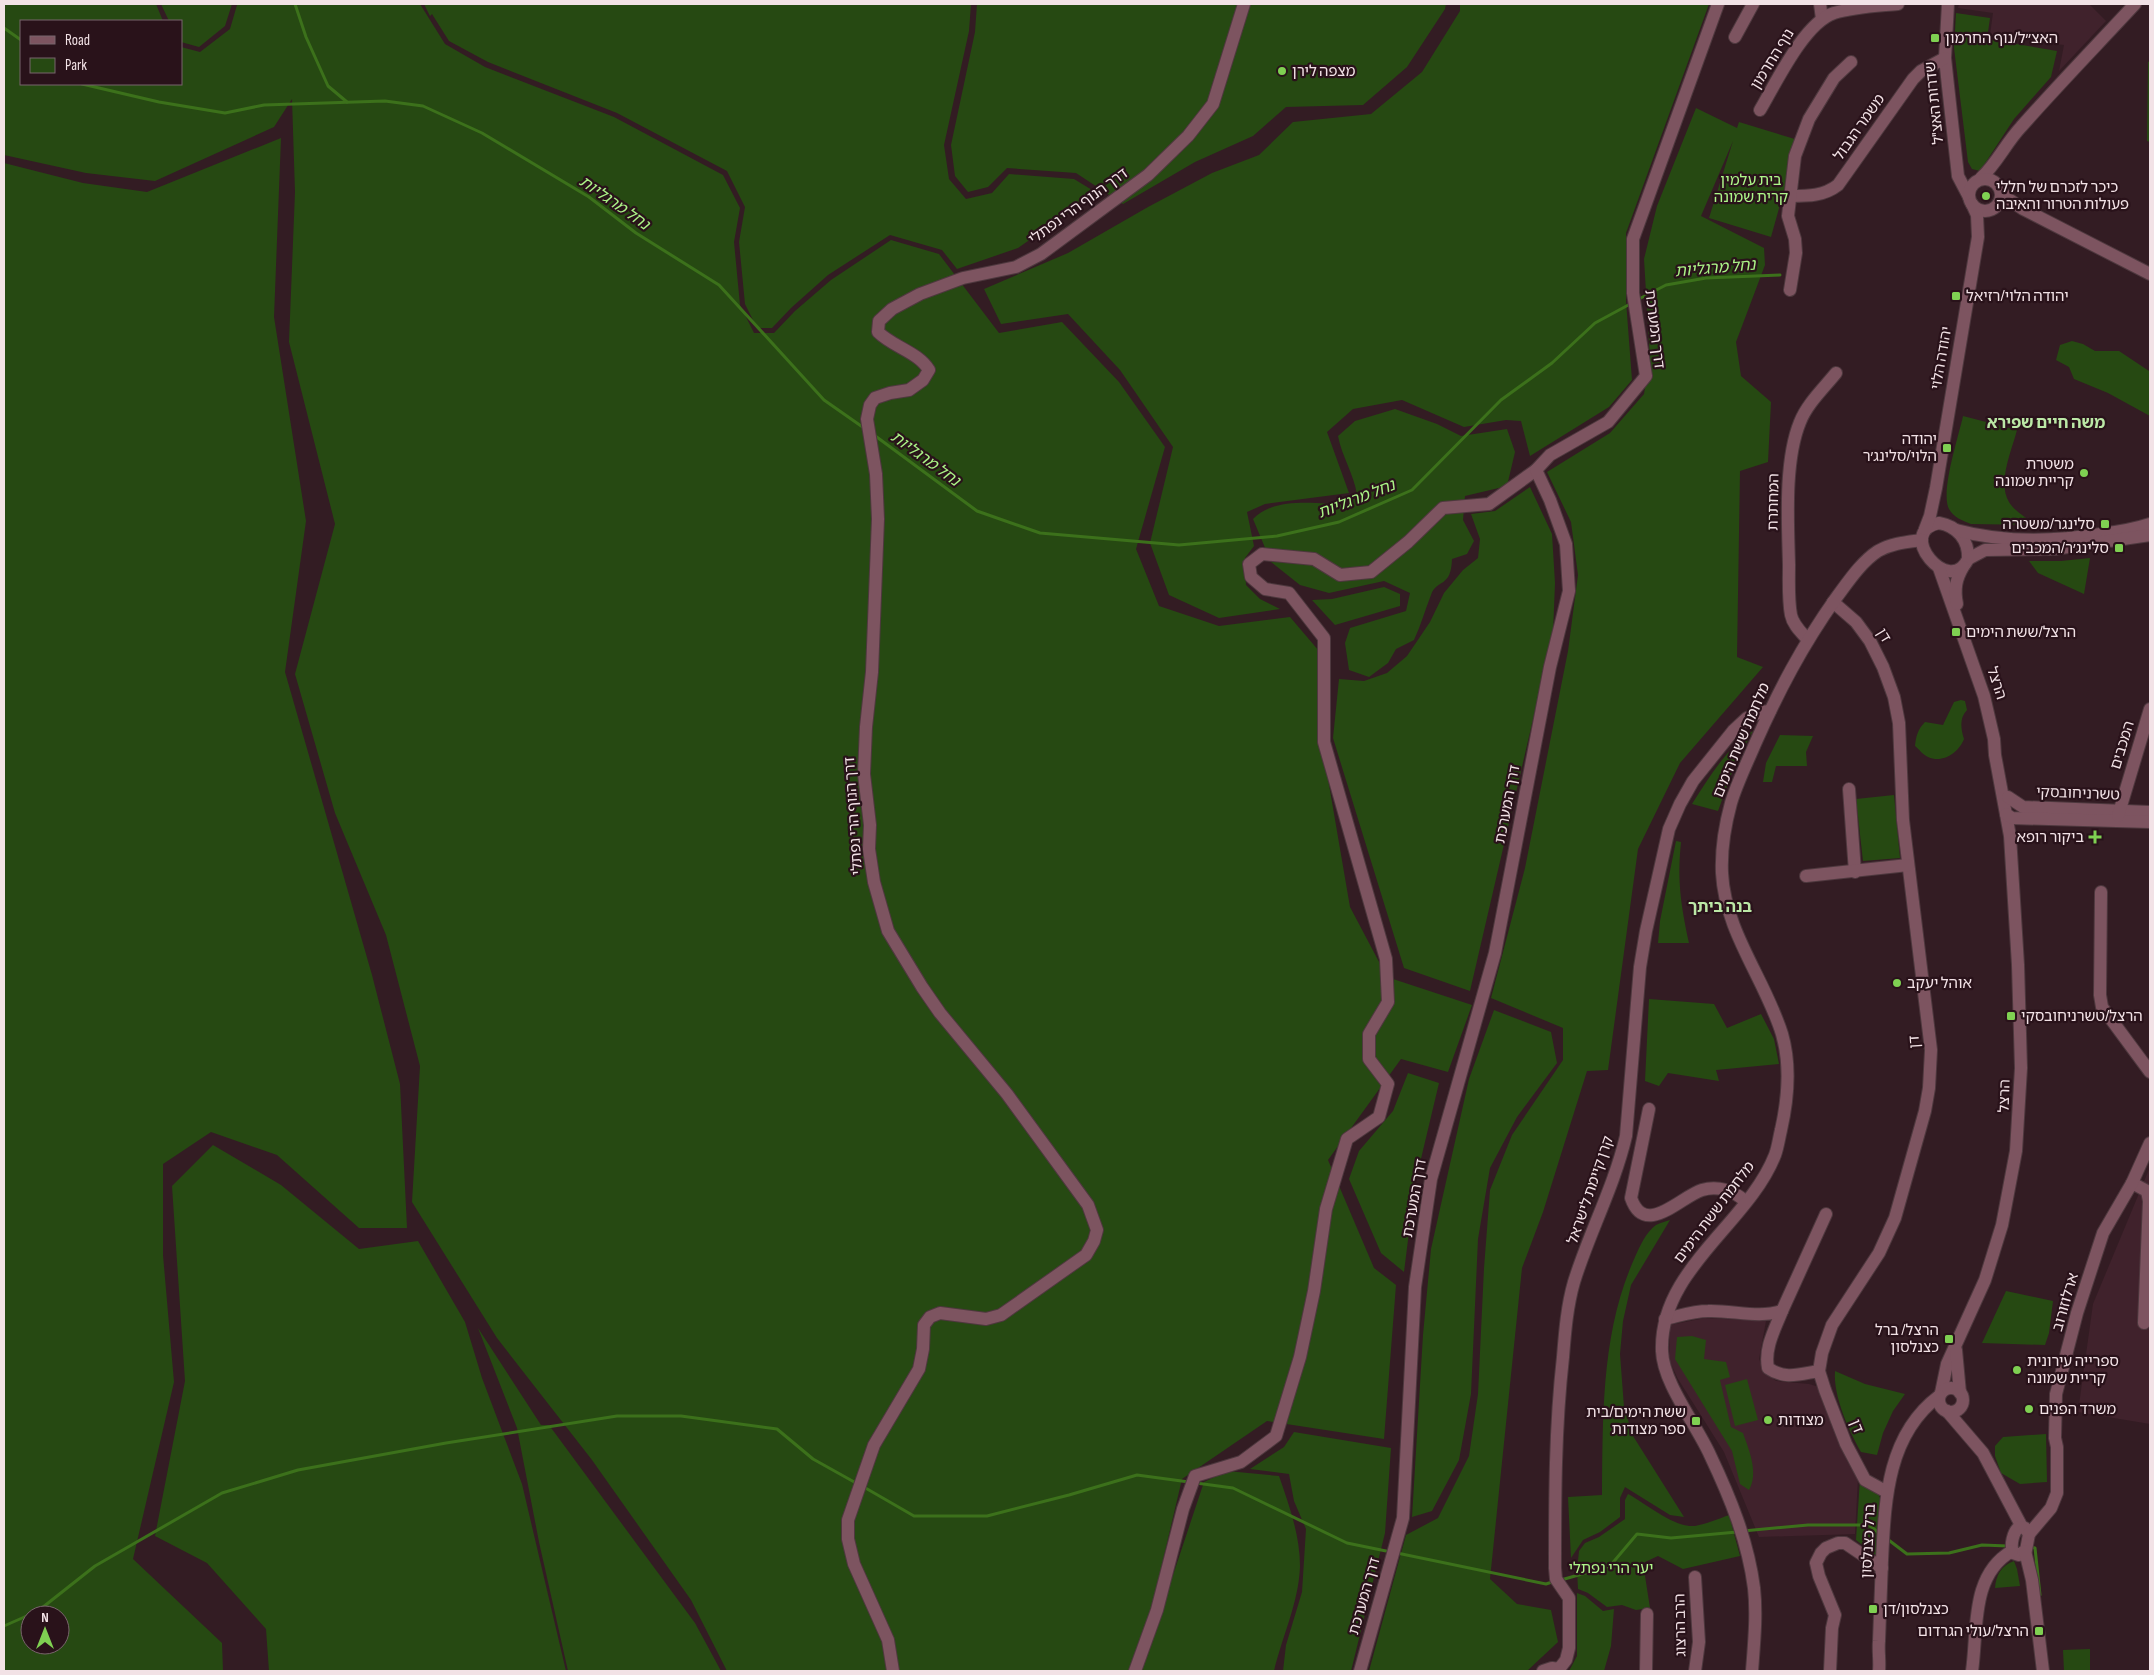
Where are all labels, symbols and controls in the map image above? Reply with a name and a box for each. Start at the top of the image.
legend [20,20,182,85]
street label: נוף החרמון [1746,25,1799,93]
place label: האצ״ל/נוף החרמון [1945,29,2058,48]
text: Road [65,31,90,50]
marker: האצ״ל/נוף החרמון [1929,32,1941,44]
text: Park [65,56,87,75]
street label: שדרות האצ"ל [1921,61,1948,145]
place label: מצפה לירן [1292,62,1355,81]
marker: מצפה לירן [1276,65,1288,77]
street label: משמר הגבול [1830,90,1889,164]
street label: דרך הנוף הרי נפתלי [1025,164,1132,249]
park label: בית עלמין קרית שמונה [1714,171,1788,207]
water label: נחל מרגליות [575,172,654,235]
place label: כיכר לזכרם של חללי פעולות הטרור והאיבה [1996,178,2129,214]
marker: כיכר לזכרם של חללי פעולות הטרור והאיבה [1980,190,1992,202]
water label: נחל מרגליות [1674,255,1757,281]
place label: יהודה הלוי/רזיאל [1966,287,2069,306]
street label: דרך המערכת [1640,288,1669,370]
marker: יהודה הלוי/רזיאל [1950,290,1962,302]
street label: יהודה הלוי [1927,325,1956,391]
district label: משה חיים שפירא [1987,414,2105,433]
water label: נחל מרגליות [887,428,964,491]
place label: יהודה הלוי/סלינג׳ר [1863,430,1937,466]
marker: יהודה הלוי/סלינג׳ר [1941,442,1953,454]
place label: משטרת קריית שמונה [1995,455,2074,491]
marker: משטרת קריית שמונה [2078,467,2090,479]
street label: המחתרת [1764,473,1783,531]
water label: נחל מרגליות [1315,476,1399,523]
place label: סלינגר/משטרה [2002,515,2095,534]
marker: סלינגר/משטרה [2099,518,2111,530]
place label: סלינג׳ר/המכבים [2011,539,2109,558]
marker: סלינג׳ר/המכבים [2113,542,2125,554]
place label: הרצל/ששת הימים [1966,623,2076,642]
street label: דן [1872,625,1895,646]
marker: הרצל/ששת הימים [1950,626,1962,638]
street label: הרצל [1982,664,2011,702]
street label: מלחמת ששת הימים [1709,680,1774,800]
street label: המכבים [2106,719,2139,772]
street label: דרך הנוף הרי נפתלי [840,756,867,876]
street label: דרך המערכת [1491,763,1524,845]
street label: טשרניחובסקי [2036,783,2120,804]
place label: ביקור רופא [2016,828,2084,847]
marker: ביקור רופא [2088,830,2102,844]
district label: בנה ביתך [1688,898,1753,917]
place label: אוהל יעקב [1907,974,1972,993]
marker: אוהל יעקב [1891,977,1903,989]
place label: הרצל/טשרניחובסקי [2021,1007,2143,1026]
marker: הרצל/טשרניחובסקי [2005,1010,2017,1022]
street label: דן [1905,1035,1924,1049]
street label: הרצל [1994,1079,2015,1113]
street label: קרן קיימת לישראל [1563,1133,1618,1247]
street label: דרך המערכת [1398,1157,1431,1239]
street label: מלחמת ששת הימים [1670,1158,1759,1267]
street label: ארלוזורוב [2048,1271,2083,1334]
place label: הרצל/ ברל כצנלסון [1875,1321,1939,1357]
marker: הרצל/ ברל כצנלסון [1943,1333,1955,1345]
place label: ספרייה עירונית קריית שמונה [2027,1352,2119,1388]
marker: ספרייה עירונית קריית שמונה [2011,1364,2023,1376]
place label: משרד הפנים [2039,1400,2116,1419]
place label: ששת הימים/בית ספר מצודות [1586,1403,1686,1439]
marker: משרד הפנים [2023,1403,2035,1415]
place label: מצודות [1778,1411,1824,1430]
marker: מצודות [1762,1414,1774,1426]
marker: ששת הימים/בית ספר מצודות [1690,1415,1702,1427]
street label: דן [1845,1417,1868,1436]
street label: ברל כצנלסון [1857,1503,1880,1579]
street label: דרך המערכת [1344,1555,1385,1637]
park label: יער הרי נפתלי [1569,1559,1653,1578]
street label: הרב הרצוג [1670,1593,1691,1657]
place label: כצנלסון/דן [1883,1600,1949,1619]
marker: כצנלסון/דן [1867,1603,1879,1615]
north arrow [20,1605,70,1655]
text: N [41,1609,49,1626]
place label: הרצל/עולי הגרדום [1918,1622,2029,1641]
marker: הרצל/עולי הגרדום [2033,1625,2045,1637]

